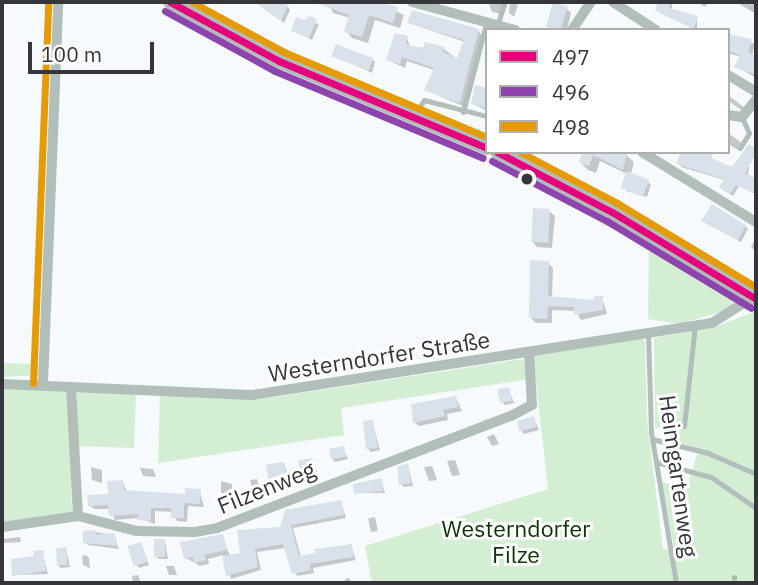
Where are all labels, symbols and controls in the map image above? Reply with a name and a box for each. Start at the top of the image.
scale bar [32,28,158,72]
legend [485,28,730,154]
text: 100 m [41,40,102,68]
text: 497 [552,43,590,71]
text: 496 [552,78,590,106]
text: 498 [552,113,590,141]
unlabelled marker [520,172,534,186]
street label: Westerndorfer Straße [266,325,492,387]
street label: Heimgartenweg [654,393,704,559]
street label: Filzenweg [213,455,319,519]
park label: Westerndorfer Filze [441,514,591,568]

